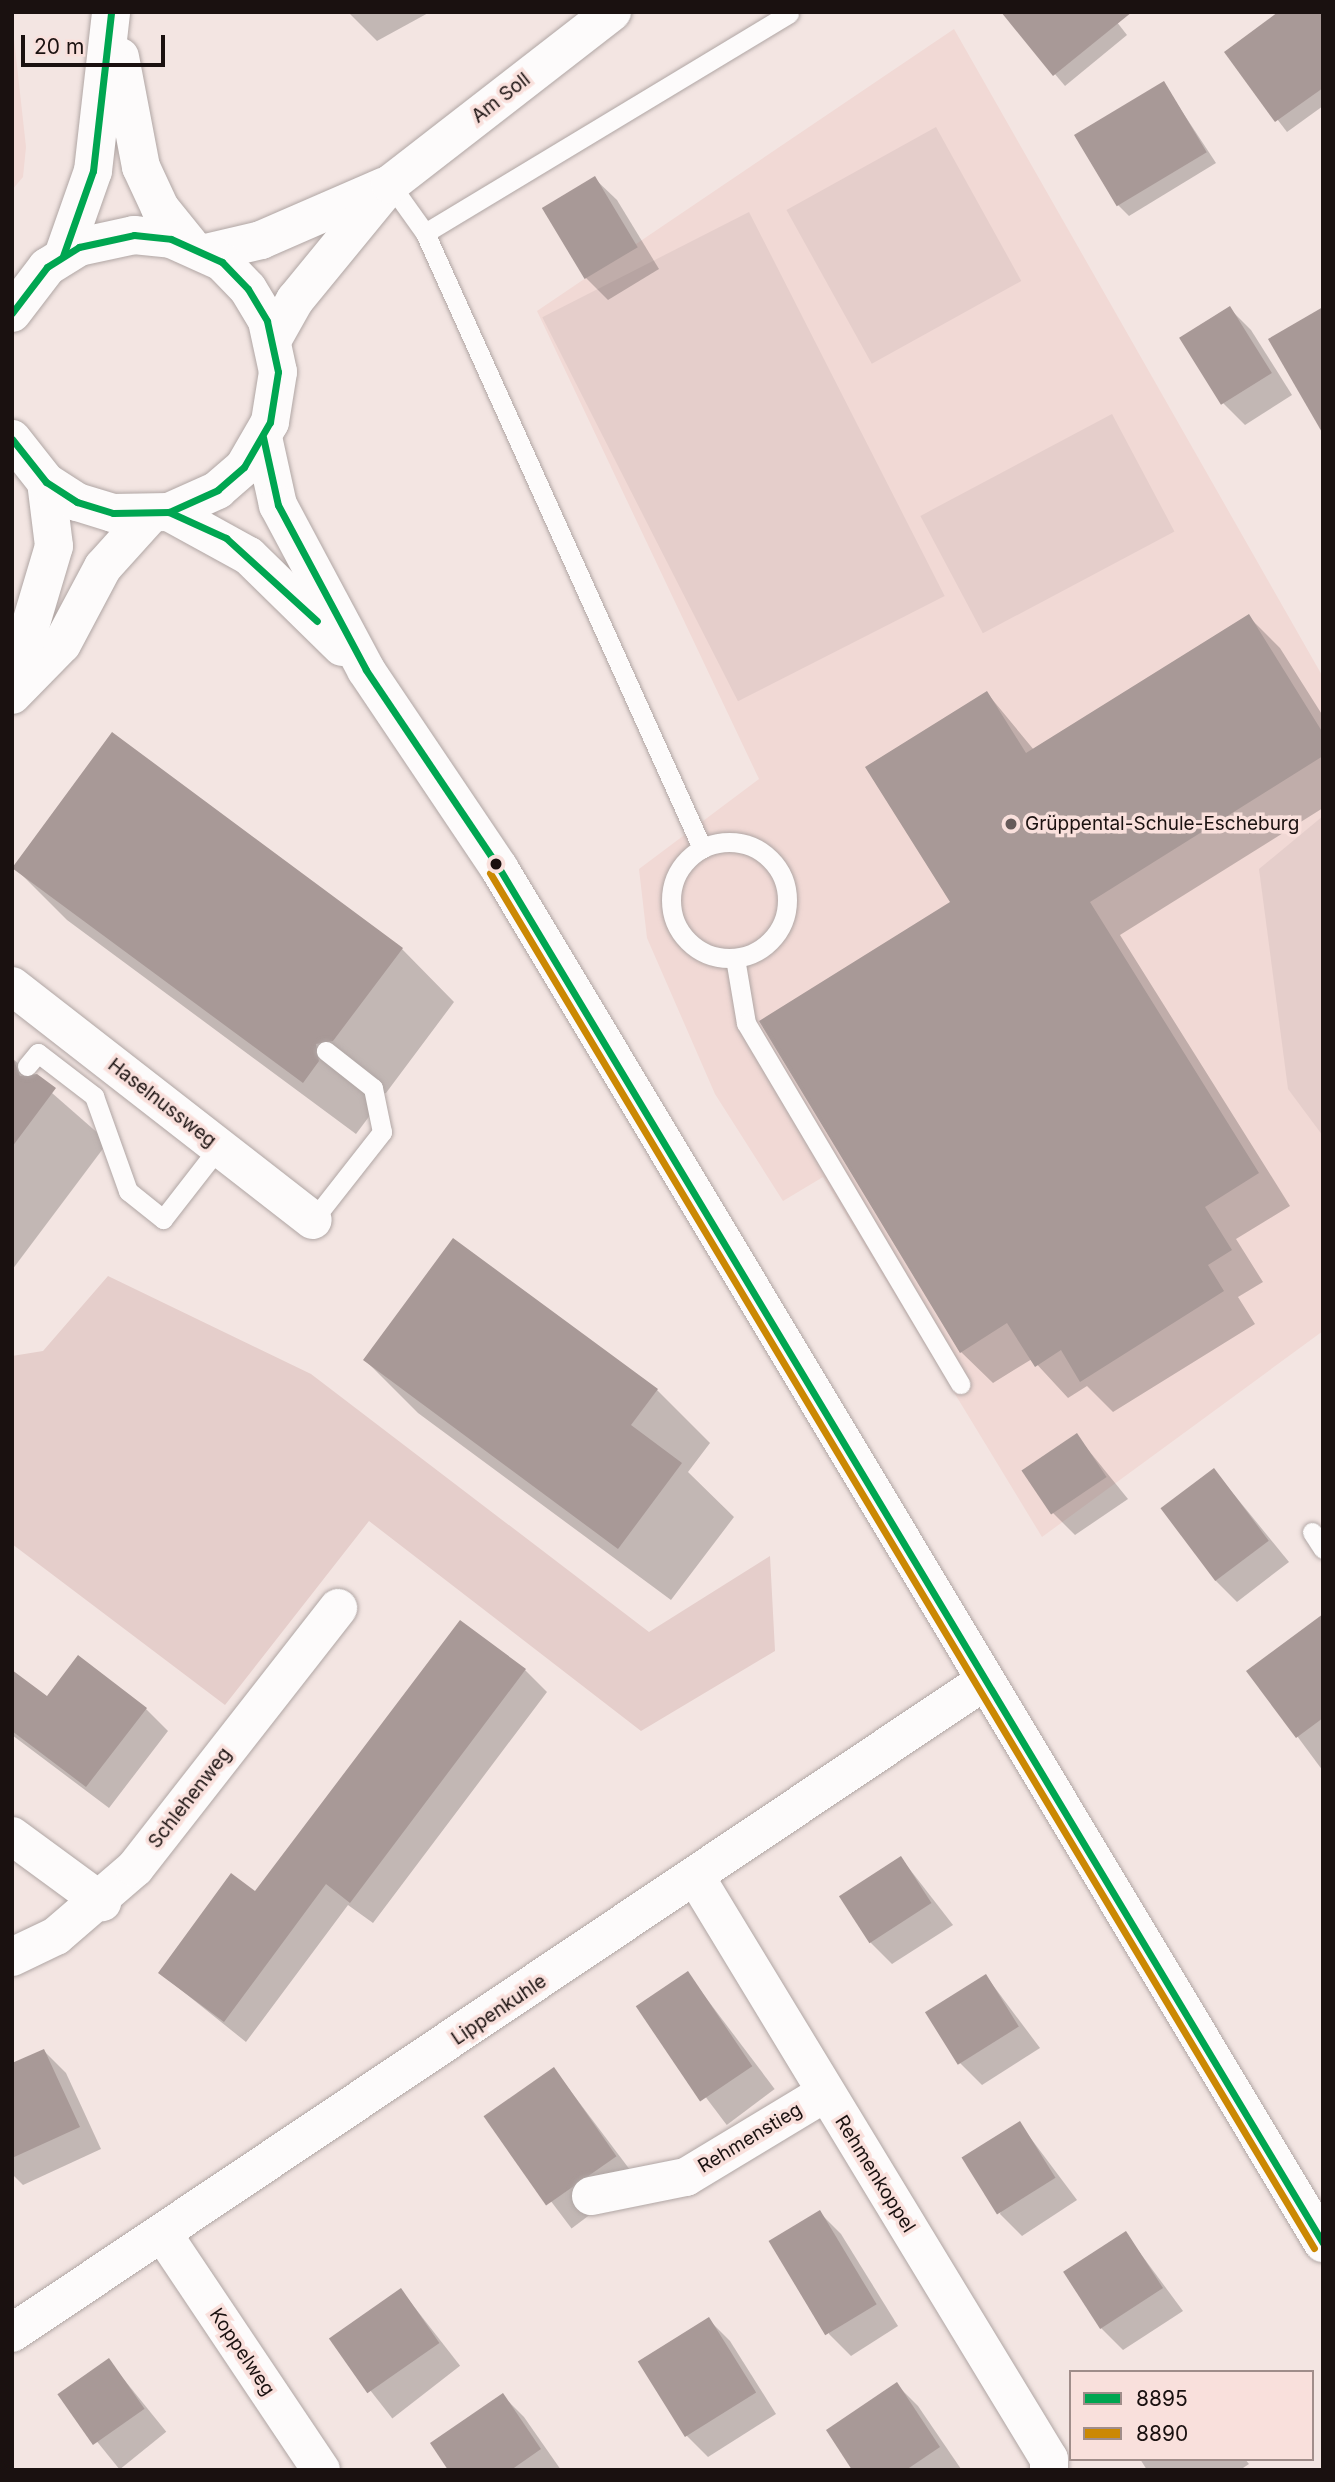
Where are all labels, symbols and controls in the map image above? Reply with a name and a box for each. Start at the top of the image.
scale bar [24,21,168,65]
text: 20 m [34,34,84,59]
street label: Am Soll [467,68,535,128]
place label: Grüppental-Schule-Escheburg [1025,813,1299,835]
marker: Grüppental-Schule-Escheburg [1003,816,1019,832]
unlabelled marker [489,857,503,871]
street label: Haselnussweg [103,1054,221,1152]
street label: Schlehenweg [144,1743,236,1853]
street label: Lippenkuhle [447,1970,551,2050]
street label: Rehmenstieg [694,2098,806,2178]
street label: Rehmenkoppel [830,2111,920,2237]
street label: Koppelweg [205,2304,279,2400]
legend [1069,2370,1314,2461]
text: 8895 [1136,2386,1188,2411]
text: 8890 [1136,2421,1188,2446]

